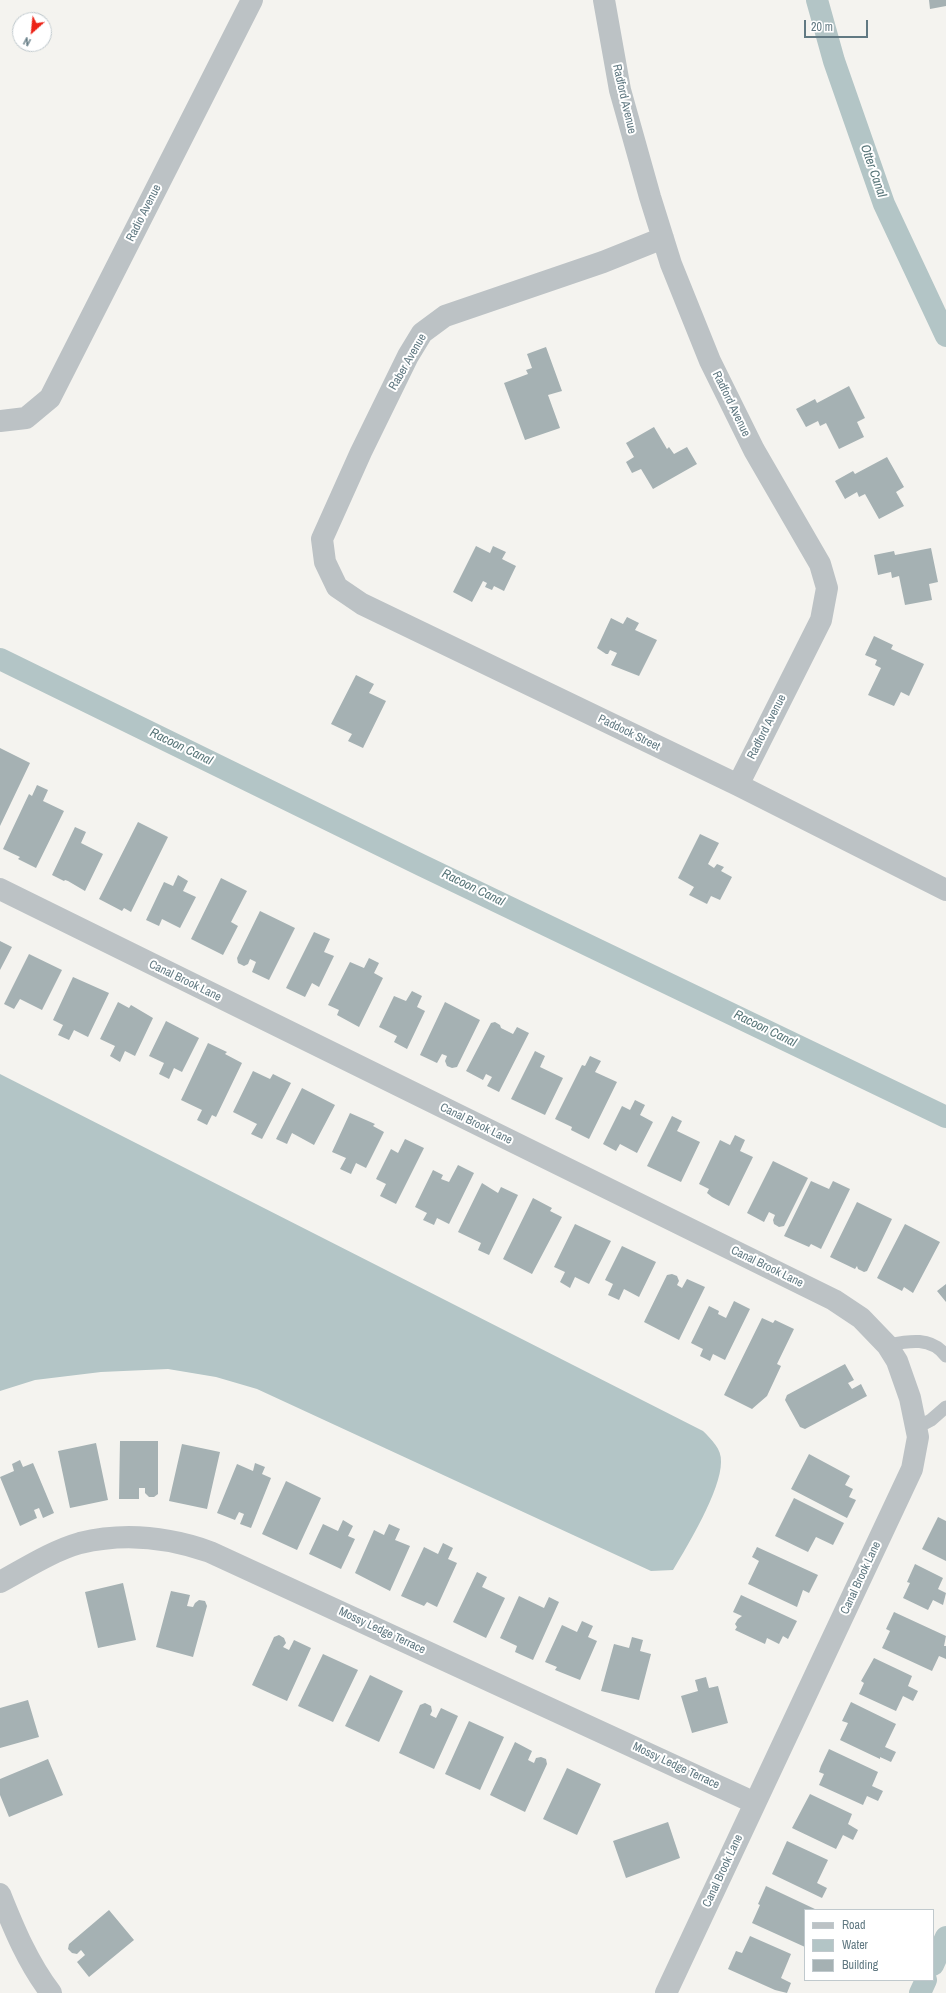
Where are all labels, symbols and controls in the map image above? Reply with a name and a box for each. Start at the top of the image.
north arrow [12,12,52,52]
scale bar [806,12,870,38]
text: 20 m [811,19,833,35]
text: N [21,34,33,50]
street label: Radford Avenue [609,63,639,135]
water label: Otter Canal [857,143,889,199]
street label: Radio Avenue [123,182,165,244]
street label: Raber Avenue [386,331,430,393]
street label: Radford Avenue [709,369,753,439]
street label: Radford Avenue [744,692,790,762]
street label: Paddock Street [596,712,662,754]
water label: Racoon Canal [147,725,215,769]
water label: Racoon Canal [439,866,507,910]
street label: Canal Brook Lane [146,957,224,1005]
water label: Racoon Canal [731,1007,799,1051]
street label: Canal Brook Lane [437,1100,515,1148]
street label: Canal Brook Lane [728,1243,806,1291]
street label: Canal Brook Lane [838,1539,884,1617]
street label: Mossy Ledge Terrace [336,1605,428,1657]
street label: Mossy Ledge Terrace [630,1740,722,1792]
street label: Canal Brook Lane [700,1832,746,1910]
legend [804,1909,934,1981]
text: Road [842,1917,866,1933]
text: Water [842,1937,868,1953]
text: Building [842,1957,878,1973]

